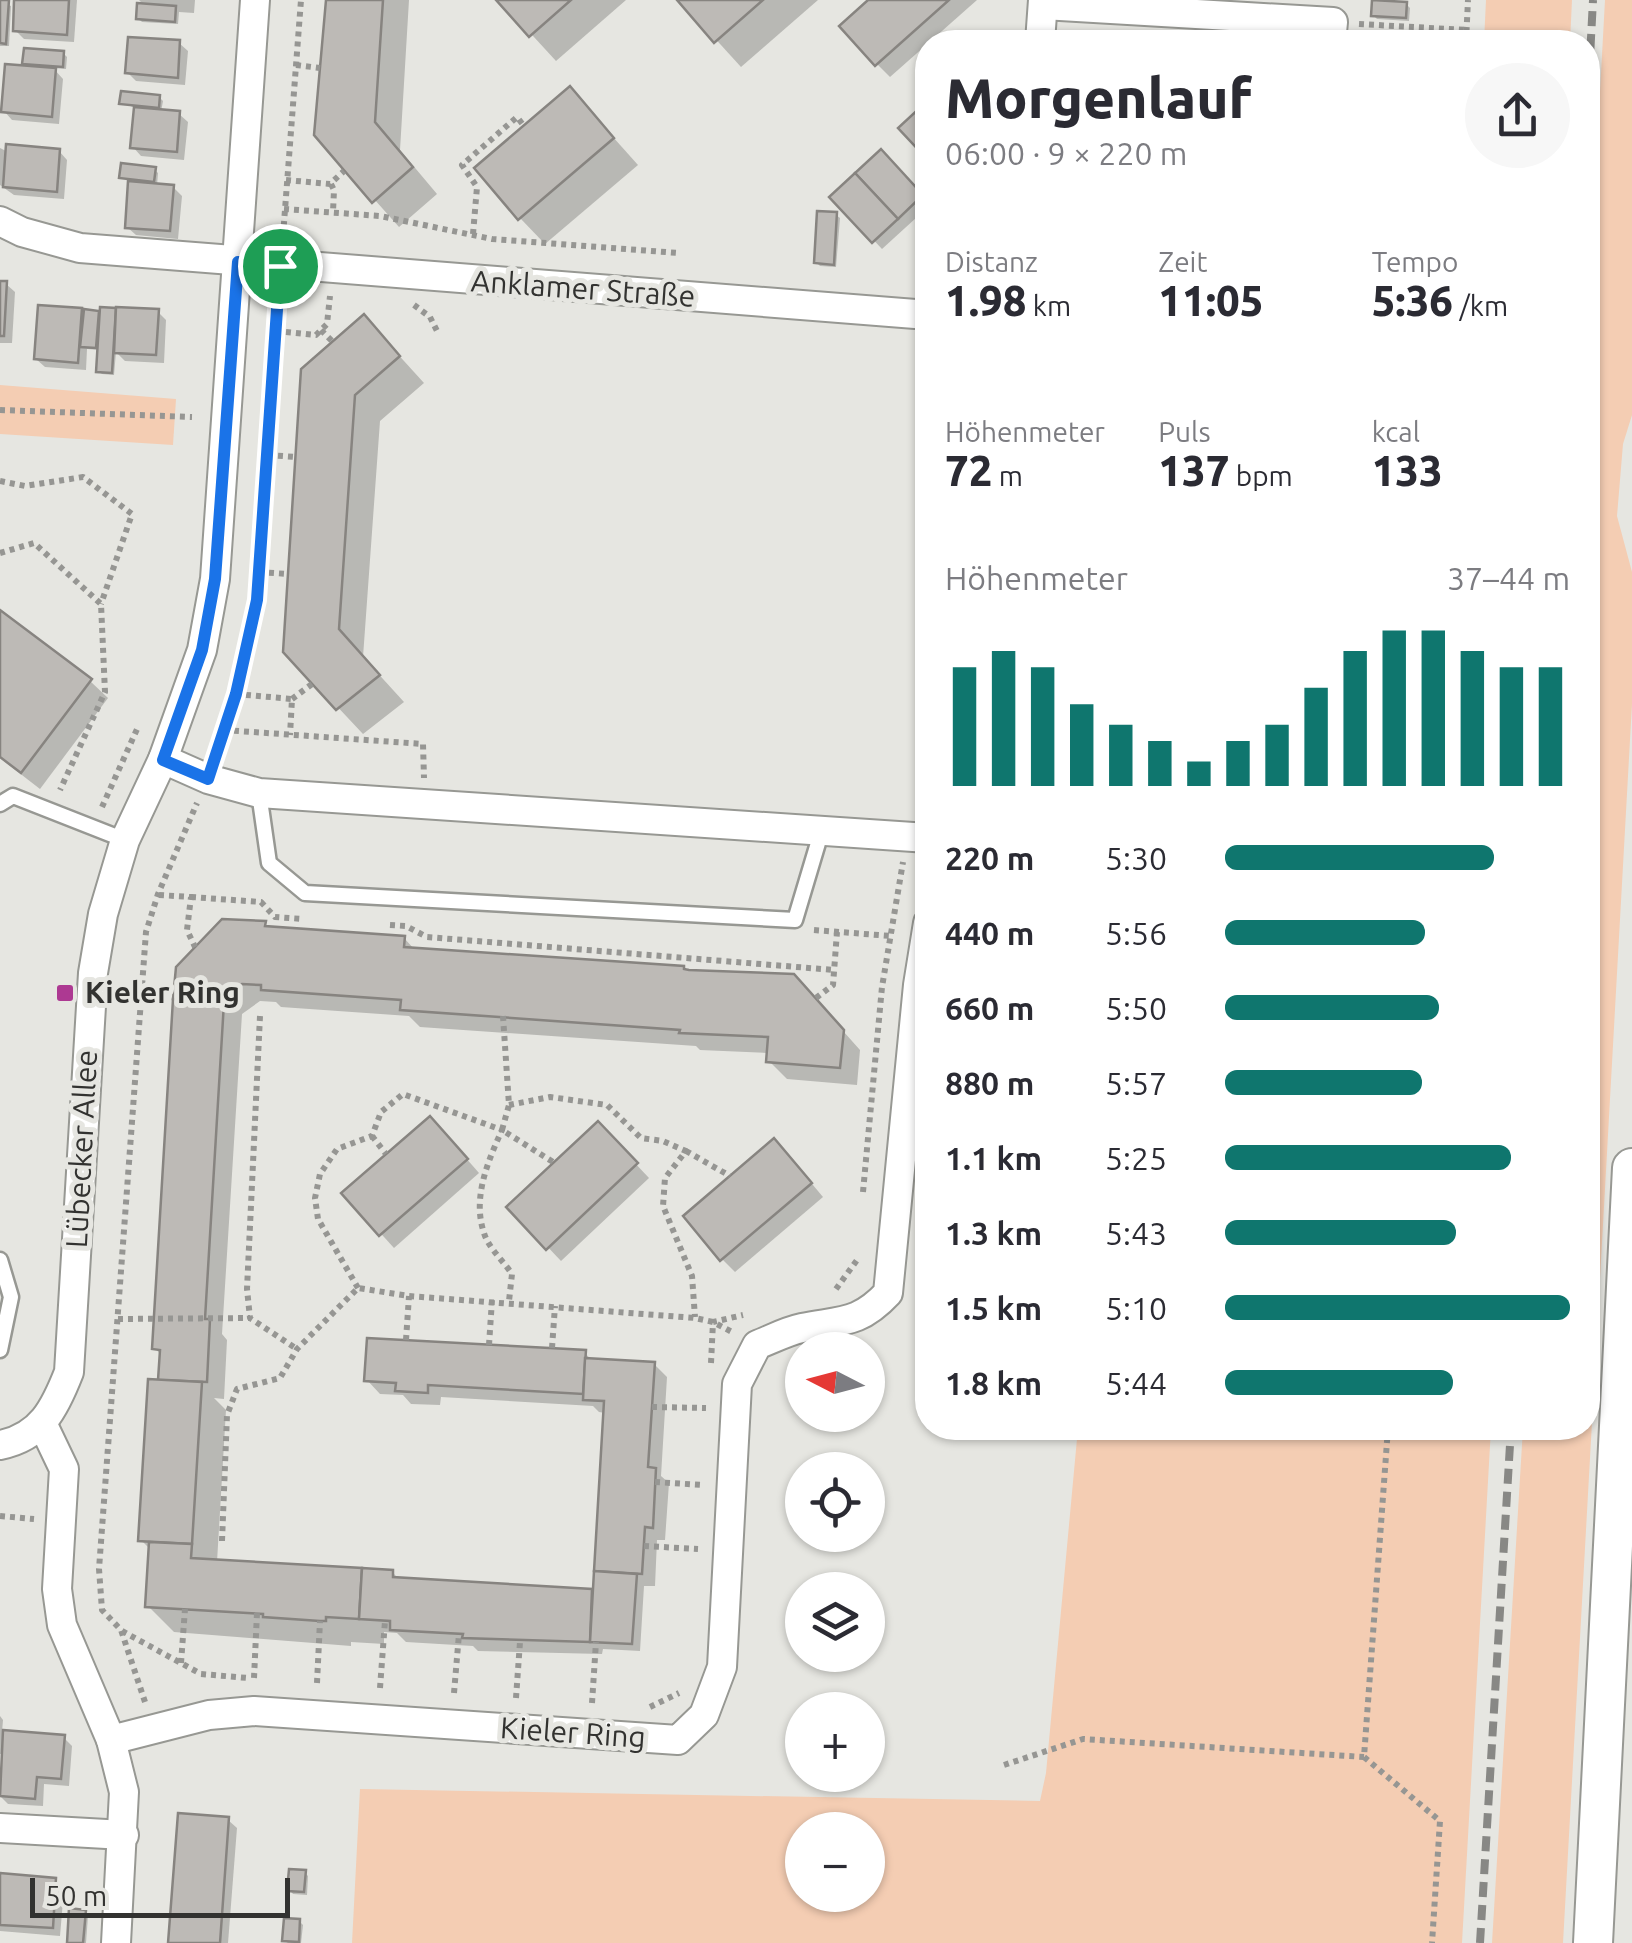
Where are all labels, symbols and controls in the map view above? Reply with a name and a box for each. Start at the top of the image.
button: share [1465,63,1570,168]
text: Morgenlauf [945,67,1252,128]
text: 06:00 · 9 × 220 m [945,135,1187,171]
pin [238,224,323,309]
icon: arrive [253,239,308,294]
text: Distanz [945,246,1038,277]
text: Zeit [1158,246,1207,277]
text: Tempo [1372,246,1458,277]
street label: Anklamer Straße [470,263,696,313]
text: 1.98 [945,277,1026,324]
text: 11:05 [1158,277,1263,324]
text: 5:36 [1372,277,1453,324]
text: km [1026,290,1071,321]
text: /km [1453,290,1508,321]
text: Höhenmeter [945,416,1105,447]
text: Puls [1158,416,1211,447]
text: kcal [1372,416,1420,447]
text: 72 [945,447,992,494]
text: 137 [1158,447,1229,494]
text: 133 [1372,447,1443,494]
text: m [992,460,1023,491]
text: bpm [1229,460,1293,491]
text: Höhenmeter [945,560,1128,596]
text: 37–44 m [1447,560,1570,596]
text: 220 m [945,840,1034,876]
text: 5:30 [1105,840,1167,876]
text: 440 m [945,915,1034,951]
text: 5:56 [1105,915,1167,951]
place label: Kieler Ring [85,975,240,1009]
marker: Kieler Ring [54,982,76,1004]
text: 660 m [945,990,1034,1026]
text: 5:50 [1105,990,1167,1026]
street label: Lübecker Allee [59,1049,103,1249]
text: 880 m [945,1065,1034,1101]
text: 5:57 [1105,1065,1167,1101]
text: 1.1 km [945,1140,1042,1176]
text: 5:25 [1105,1140,1167,1176]
text: 1.3 km [945,1215,1042,1251]
text: 5:43 [1105,1215,1167,1251]
text: 1.5 km [945,1290,1042,1326]
text: 5:10 [1105,1290,1167,1326]
north arrow [785,1332,885,1432]
map controls [785,1332,885,1912]
text: 1.8 km [945,1365,1042,1401]
text: 5:44 [1105,1365,1167,1401]
button: locate [785,1452,885,1552]
button: layers [785,1572,885,1672]
button: + [785,1692,885,1792]
street label: Kieler Ring [499,1710,647,1754]
button: − [785,1812,885,1912]
scale bar [30,1873,290,1918]
text: 50 m [45,1880,107,1911]

